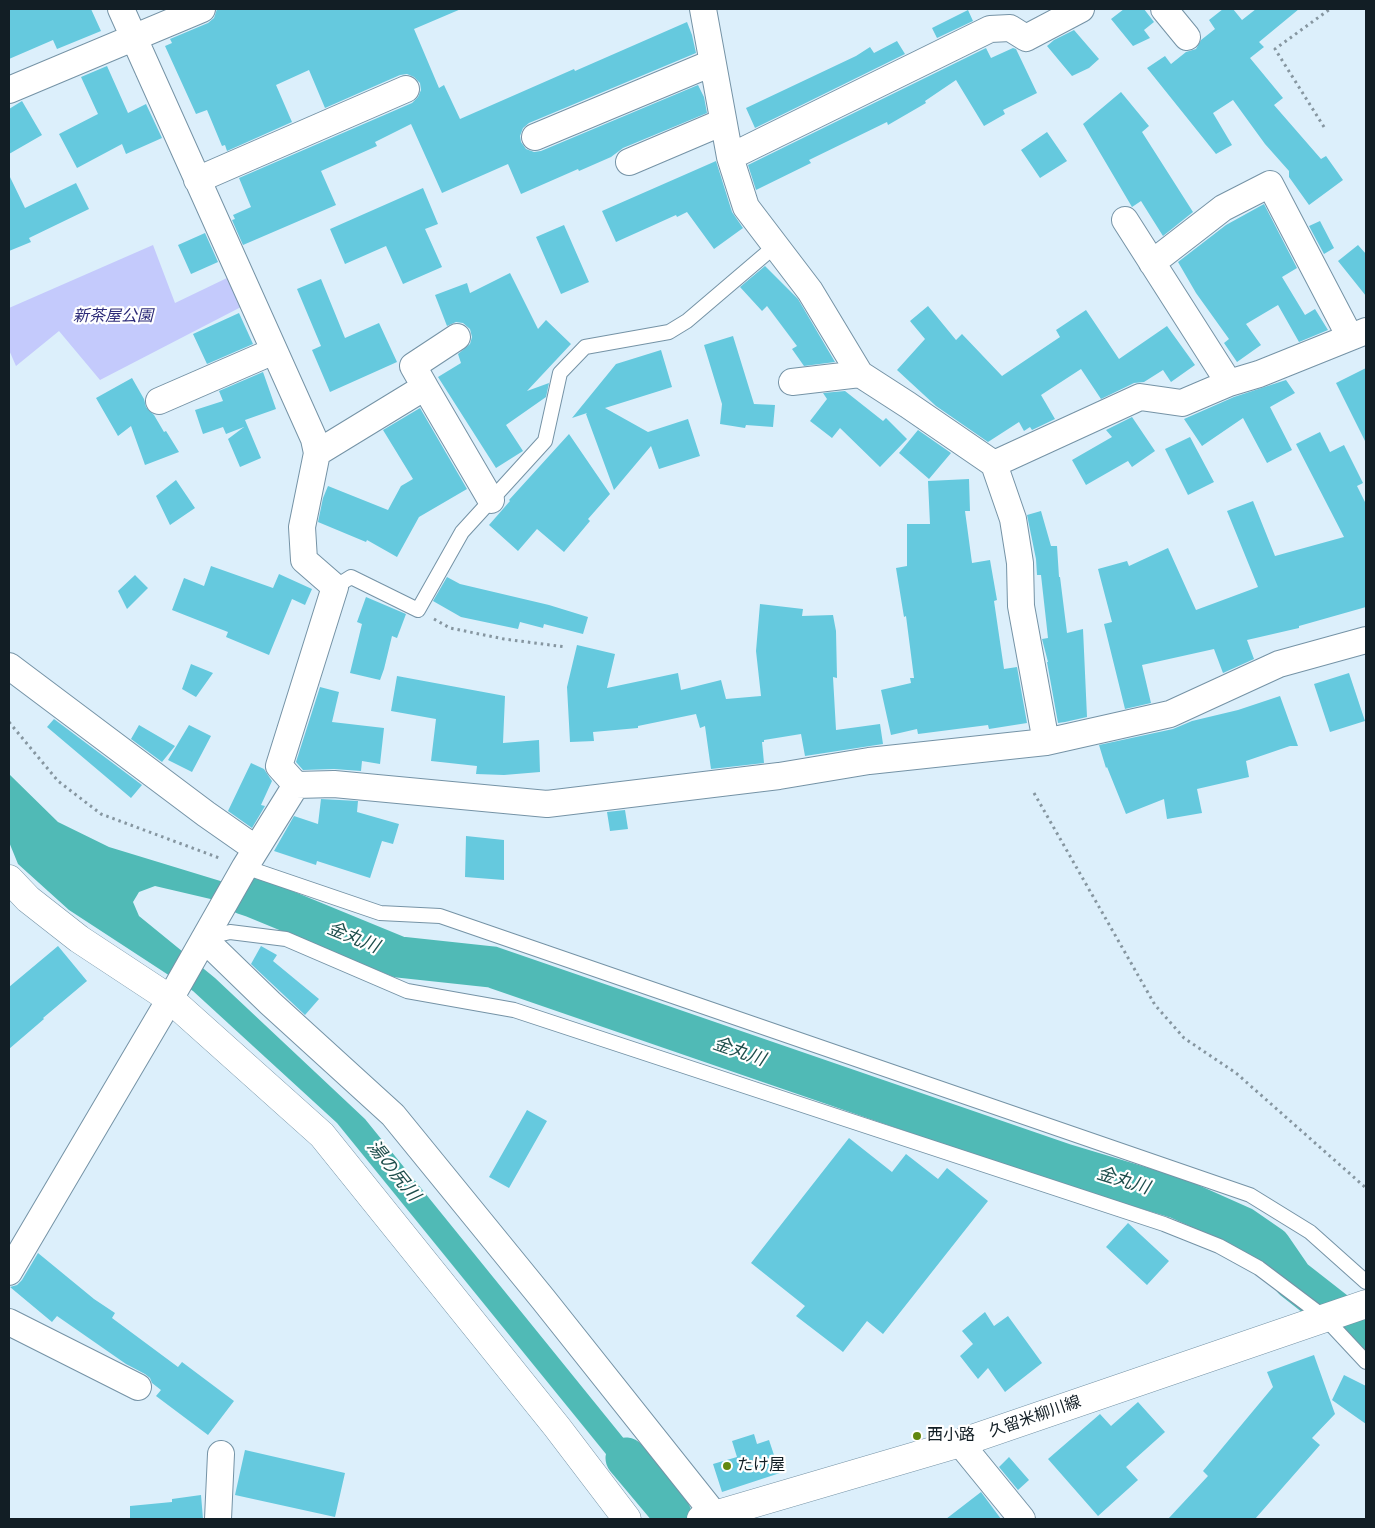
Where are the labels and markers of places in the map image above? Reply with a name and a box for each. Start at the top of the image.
place label: 西小路 [927,1426,975,1446]
marker: 西小路 [911,1430,923,1442]
place label: たけ屋 [737,1456,785,1476]
marker: たけ屋 [721,1460,733,1472]

